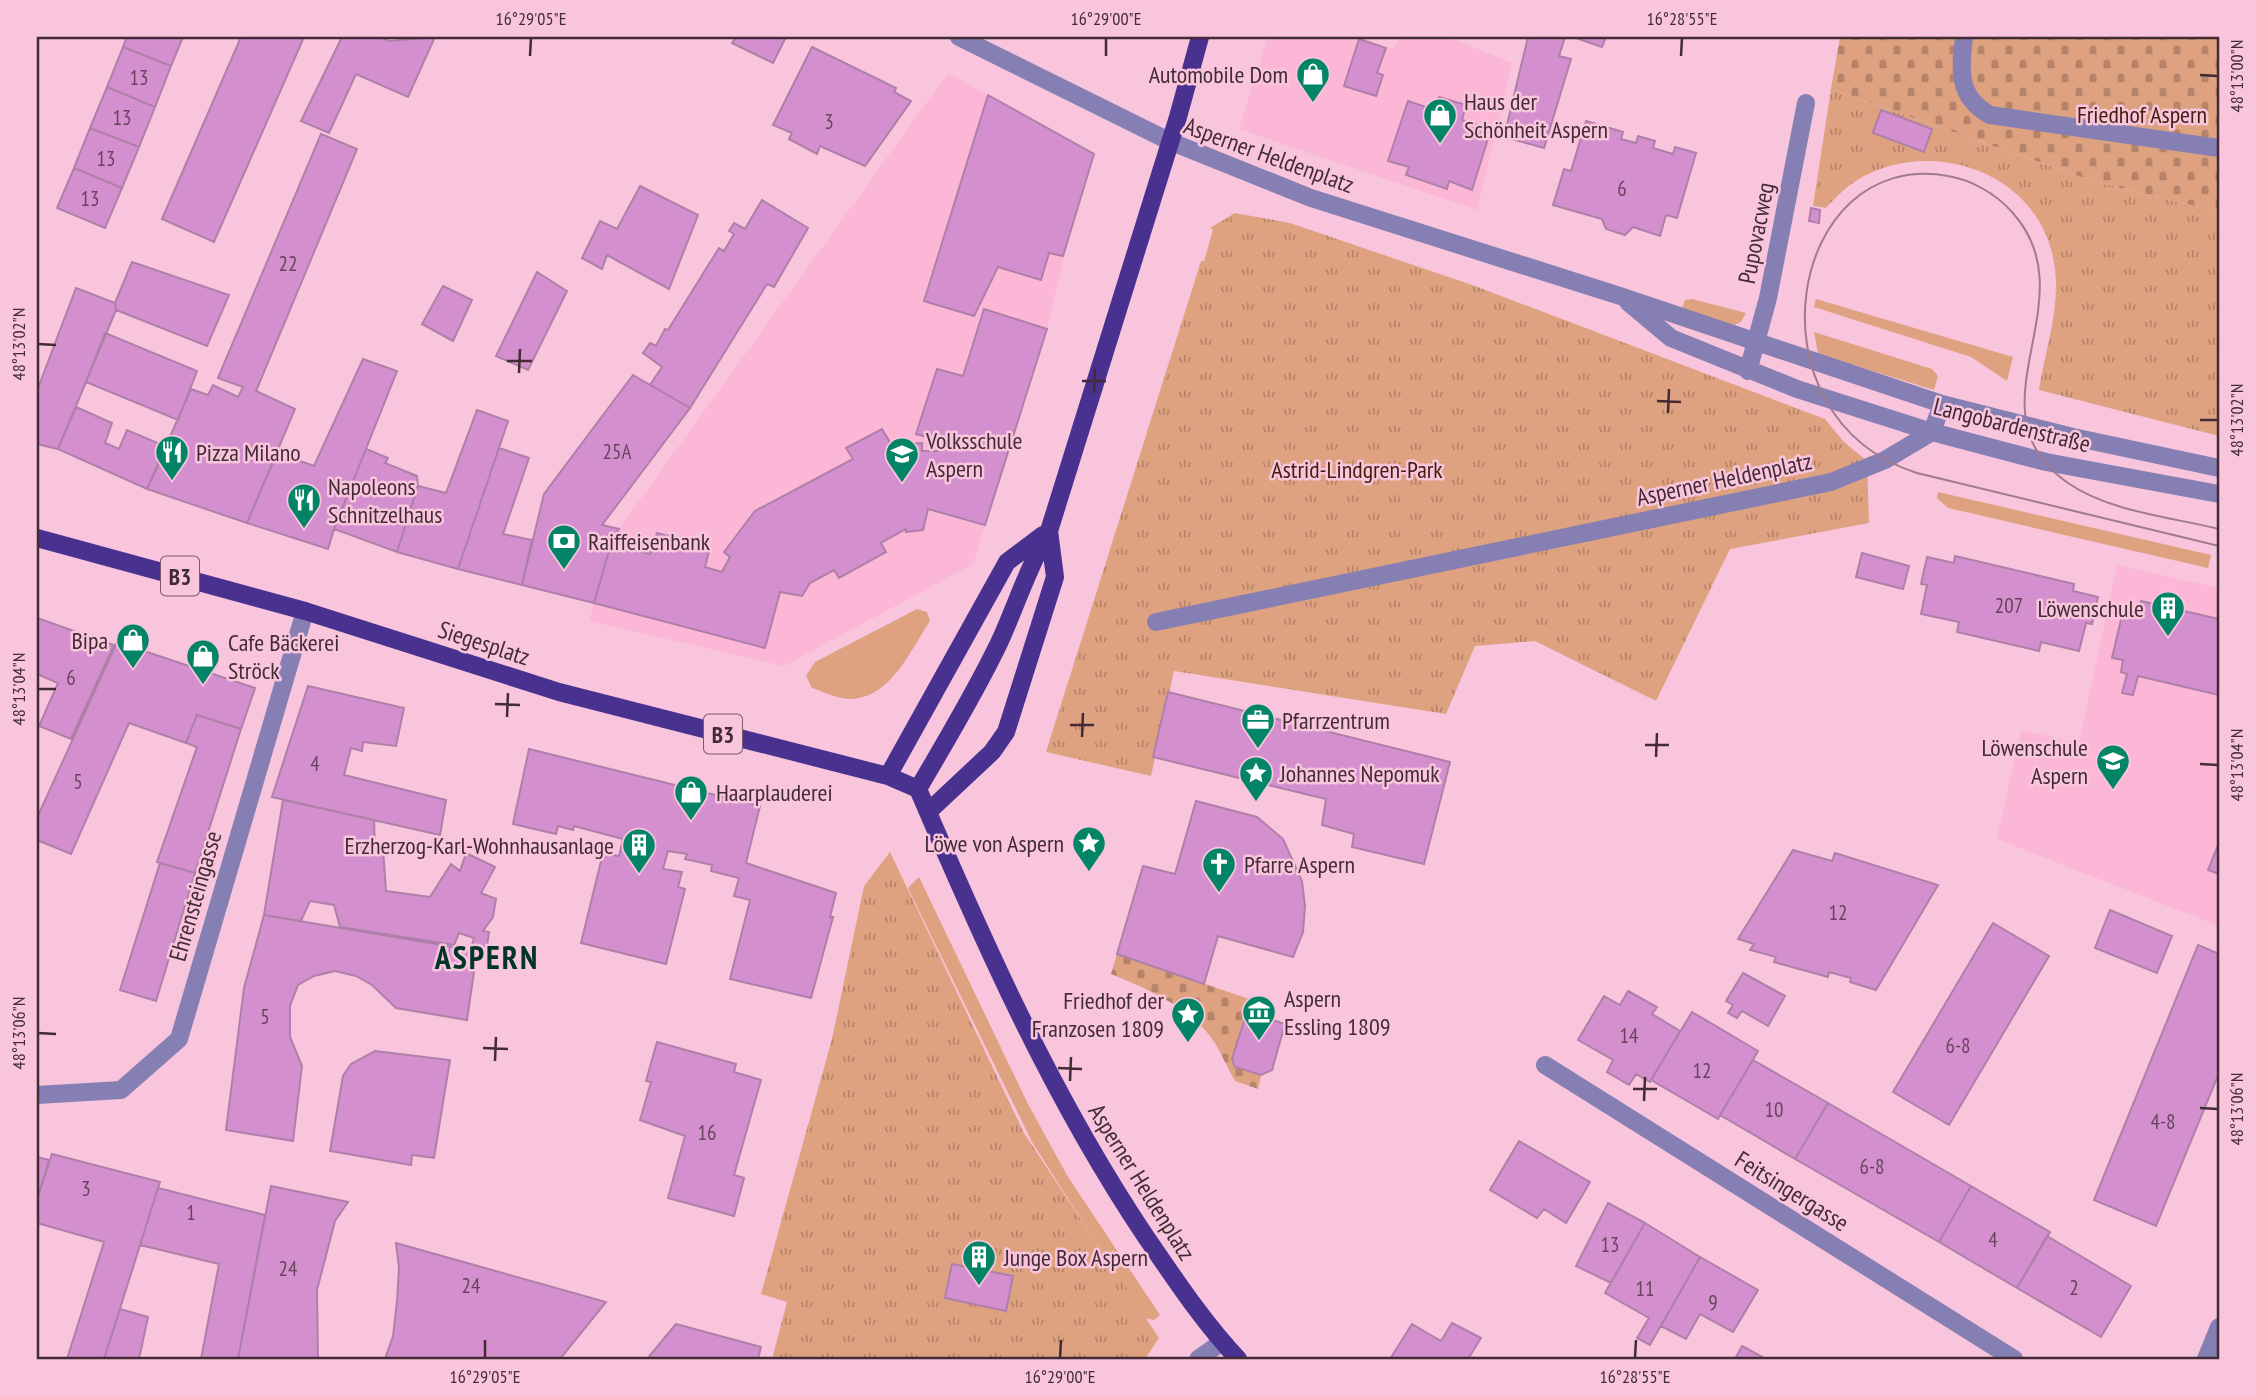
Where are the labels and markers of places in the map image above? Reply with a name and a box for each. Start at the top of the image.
shop icon: Automobile Dom [1294,55,1332,104]
place label: Automobile Dom [1149,59,1288,90]
place label: Haus der Schönheit Aspern [1464,86,1608,145]
shop icon: Haus der Schönheit Aspern [1421,96,1459,145]
place label: Volksschule Aspern [925,425,1022,484]
restaurant icon: Pizza Milano [153,433,191,482]
school or university icon: Volksschule Aspern [883,435,921,484]
place label: Pizza Milano [196,437,301,468]
place label: Napoleons Schnitzelhaus [328,471,442,530]
restaurant icon: Napoleons Schnitzelhaus [285,481,323,530]
bank icon: Raiffeisenbank [545,522,583,571]
place label: Raiffeisenbank [588,526,711,557]
building icon: Löwenschule [2149,589,2187,638]
place label: Löwenschule [2037,593,2144,624]
shop icon: Bipa [114,621,152,670]
place label: Bipa [71,625,108,656]
place label: Cafe Bäckerei Ströck [228,627,339,686]
shop icon: Cafe Bäckerei Ströck [184,637,222,686]
office icon: Pfarrzentrum [1239,701,1277,750]
place label: Pfarrzentrum [1282,705,1390,736]
place label: Löwenschule Aspern [1981,732,2088,791]
school or university icon: Löwenschule Aspern [2094,742,2132,791]
place icon: Johannes Nepomuk [1237,754,1275,803]
place label: Johannes Nepomuk [1279,758,1440,789]
shop icon: Haarplauderei [672,773,710,822]
place label: Haarplauderei [716,777,833,808]
place icon: Löwe von Aspern [1070,824,1108,873]
building icon: Erzherzog-Karl-Wohnhausanlage [620,826,658,875]
place label: Löwe von Aspern [925,828,1064,859]
place label: Erzherzog-Karl-Wohnhausanlage [344,830,614,861]
church icon: Pfarre Aspern [1200,845,1238,894]
place label: Pfarre Aspern [1244,849,1355,880]
place label: Aspern Essling 1809 [1284,983,1391,1042]
place label: Friedhof der Franzosen 1809 [1032,985,1164,1044]
museum icon: Aspern Essling 1809 [1240,993,1278,1042]
place icon: Friedhof der Franzosen 1809 [1169,995,1207,1044]
building icon: Junge Box Aspern [960,1238,998,1287]
place label: Junge Box Aspern [1003,1242,1148,1273]

